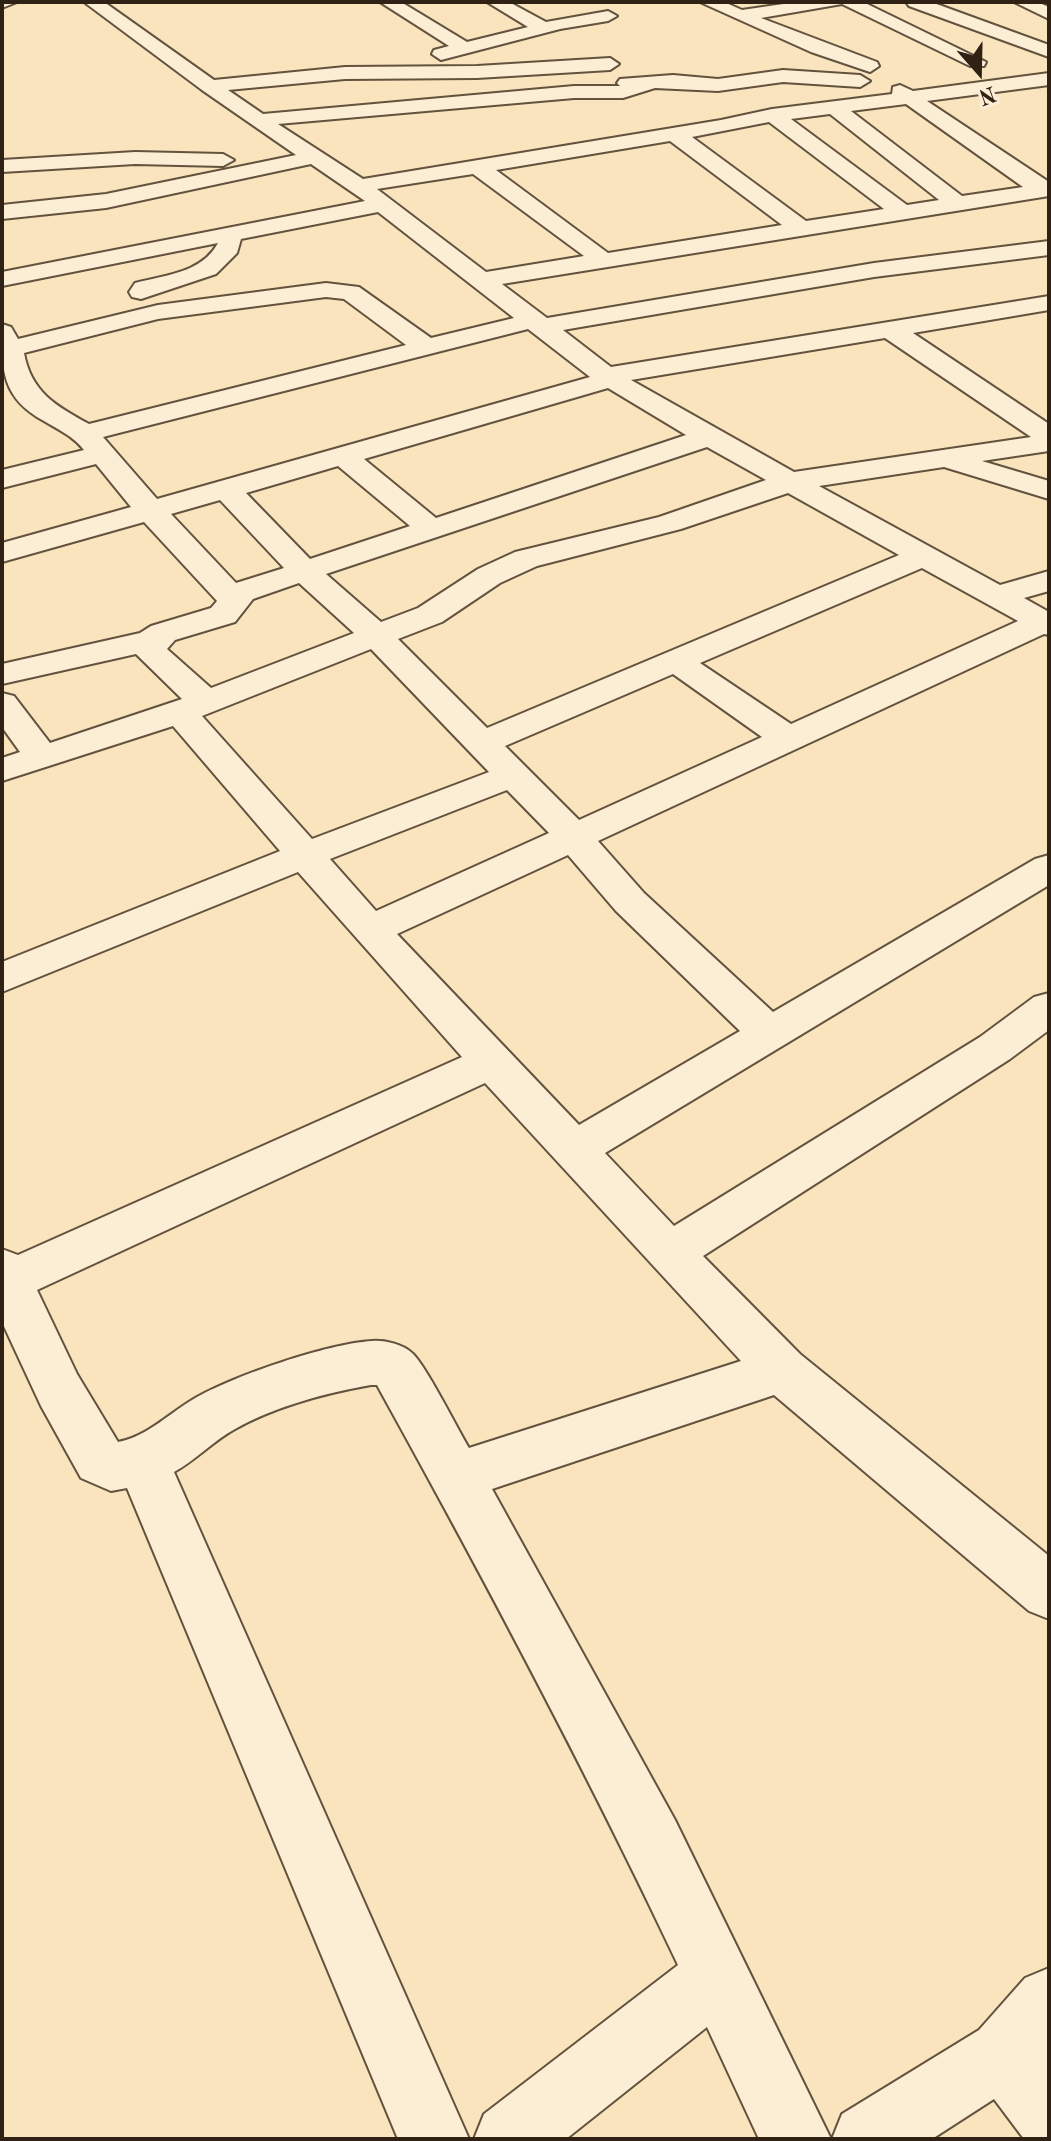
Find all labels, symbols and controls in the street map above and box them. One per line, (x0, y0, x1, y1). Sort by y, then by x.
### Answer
north arrow (939, 32, 1019, 112)
text: N (976, 81, 999, 108)

